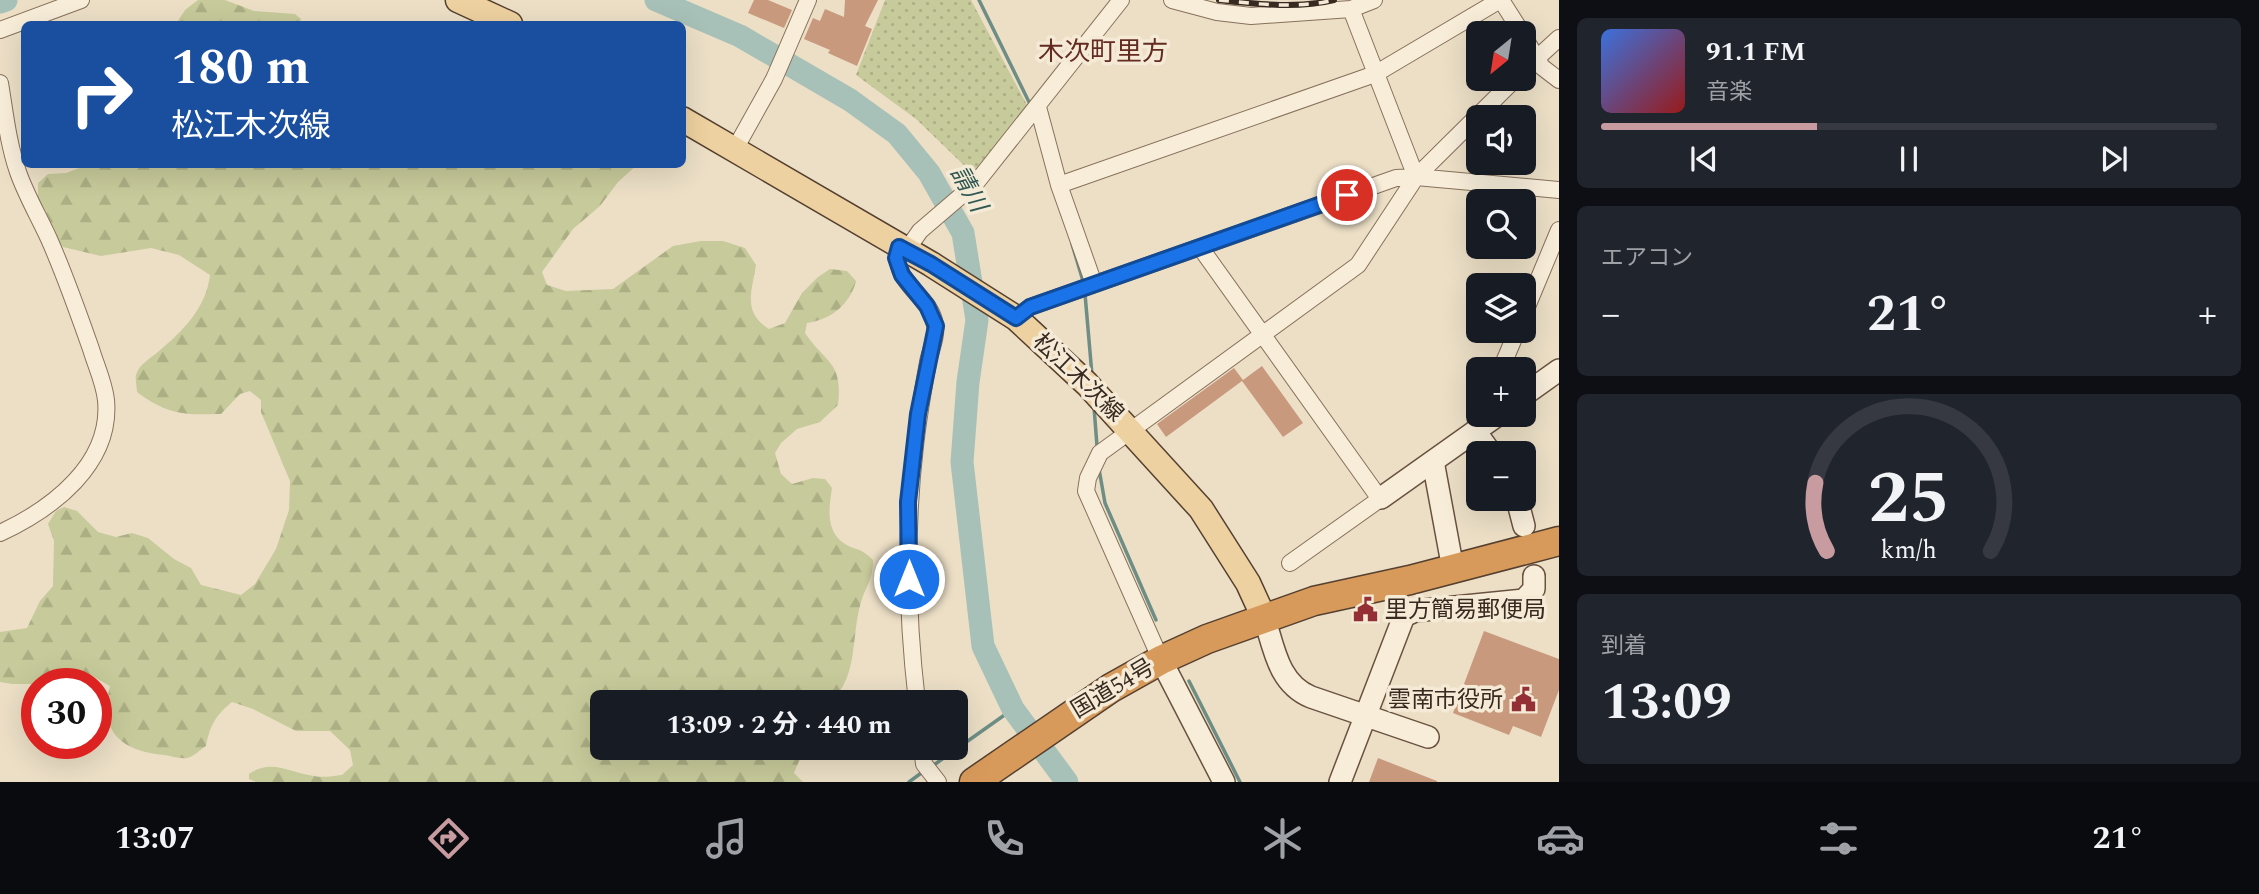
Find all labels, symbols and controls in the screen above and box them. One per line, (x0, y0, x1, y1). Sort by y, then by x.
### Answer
north arrow (1466, 21, 1536, 91)
map controls (1466, 21, 1536, 511)
text: 180 m (171, 31, 310, 106)
district label: 木次町里方 (1038, 32, 1168, 72)
text: 91.1 FM (1706, 32, 1806, 72)
icon: right (56, 49, 147, 140)
text: 音楽 (1706, 75, 1752, 110)
text: 松江木次線 (171, 102, 331, 151)
button: sound (1466, 105, 1536, 175)
icon: previous (1685, 140, 1723, 178)
icon: pause (1890, 140, 1928, 178)
icon: next (2095, 140, 2133, 178)
water label: 請川 (941, 159, 997, 221)
pin (1317, 165, 1377, 225)
icon: arrive (1328, 176, 1366, 214)
button: search (1466, 189, 1536, 259)
text: エアコン (1601, 241, 1693, 276)
button: layers (1466, 273, 1536, 343)
text: 21° (1867, 275, 1951, 354)
text: − (1601, 286, 1620, 344)
text: + (2198, 286, 2217, 344)
street label: 松江木次線 (1024, 325, 1132, 431)
button: + (1466, 357, 1536, 427)
button: − (1466, 441, 1536, 511)
text: 25 (1868, 444, 1950, 555)
text: km/h (1881, 532, 1937, 570)
position arrow (872, 542, 946, 616)
place label: 里方簡易郵便局 (1385, 593, 1546, 628)
public building icon: 里方簡易郵便局 (1351, 596, 1379, 624)
text: 到着 (1601, 629, 1647, 664)
street label: 国道54号 (1065, 650, 1161, 728)
text: 13:09 (1601, 663, 1732, 742)
speed limit sign: 30 (21, 668, 112, 759)
place label: 雲南市役所 (1388, 683, 1503, 718)
public building icon: 雲南市役所 (1509, 686, 1537, 714)
text: 13:09 · 2 分 · 440 m (666, 705, 892, 745)
text: 13:07 (115, 814, 195, 863)
icon: directions (424, 814, 473, 863)
icon: music (702, 814, 751, 863)
icon: phone (980, 814, 1029, 863)
icon: climate (1258, 814, 1307, 863)
icon: car (1536, 814, 1585, 863)
icon: filters (1814, 814, 1863, 863)
text: 21° (2092, 814, 2144, 863)

